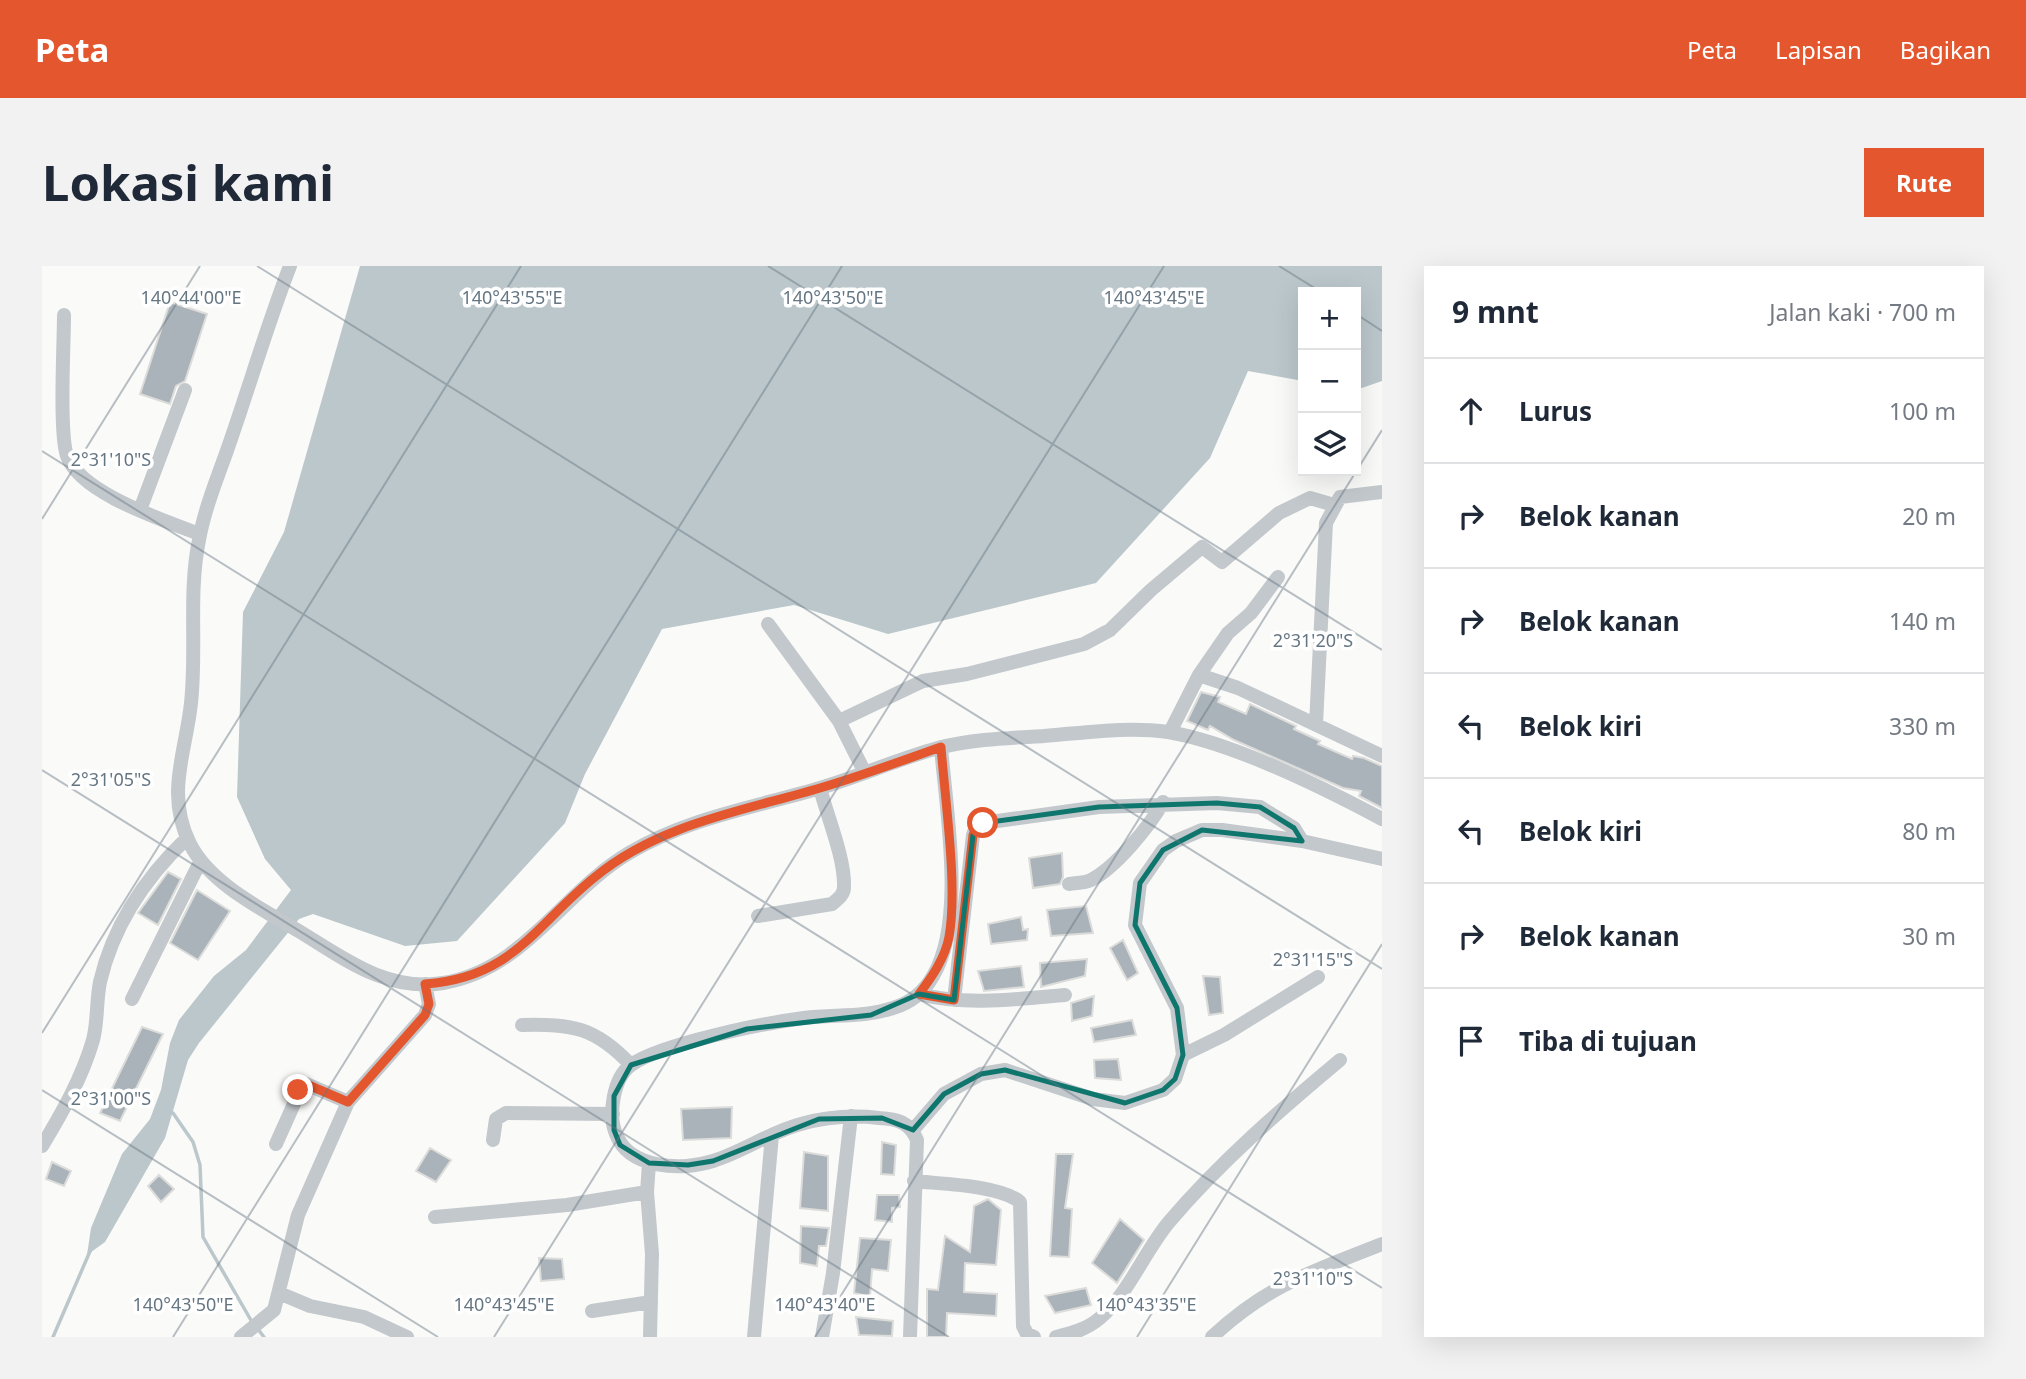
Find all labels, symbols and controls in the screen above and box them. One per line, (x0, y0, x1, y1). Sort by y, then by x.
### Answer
text: Peta (35, 27, 109, 72)
text: Peta (1687, 33, 1737, 66)
text: Lapisan (1775, 33, 1862, 66)
text: Bagikan (1900, 33, 1991, 66)
button: Rute (1864, 148, 1984, 217)
text: Lokasi kami (42, 149, 334, 215)
text: 140°44'00"E (140, 285, 242, 309)
text: 140°43'55"E (461, 285, 563, 309)
text: 140°43'50"E (782, 285, 884, 309)
text: 140°43'45"E (1103, 285, 1205, 309)
map controls (1298, 287, 1361, 476)
button: + (1298, 287, 1361, 350)
text: 9 mnt (1452, 291, 1539, 332)
text: Jalan kaki · 700 m (1769, 296, 1956, 328)
button: − (1298, 350, 1361, 413)
icon: ahead (1452, 392, 1490, 430)
text: Lurus (1519, 393, 1592, 429)
text: 100 m (1889, 395, 1956, 427)
button: layers (1298, 413, 1361, 476)
text: 2°31'10"S (71, 447, 151, 471)
icon: right (1452, 497, 1490, 535)
text: Belok kanan (1519, 498, 1680, 534)
text: 20 m (1902, 500, 1956, 532)
icon: right (1452, 602, 1490, 640)
text: Belok kanan (1519, 603, 1680, 639)
text: 140 m (1889, 605, 1956, 637)
text: 2°31'20"S (1273, 628, 1353, 652)
icon: left (1452, 707, 1490, 745)
text: Belok kiri (1519, 708, 1642, 744)
text: 330 m (1889, 710, 1956, 742)
text: 2°31'05"S (71, 767, 151, 791)
route start (967, 807, 998, 838)
icon: left (1452, 812, 1490, 850)
text: Belok kiri (1519, 813, 1642, 849)
text: 80 m (1902, 815, 1956, 847)
icon: right (1452, 917, 1490, 955)
text: Belok kanan (1519, 918, 1680, 954)
text: 30 m (1902, 920, 1956, 952)
text: 2°31'15"S (1273, 947, 1353, 971)
icon: arrive (1452, 1022, 1490, 1060)
text: Tiba di tujuan (1519, 1023, 1697, 1059)
route end (282, 1074, 313, 1105)
text: 2°31'00"S (71, 1086, 151, 1110)
text: 2°31'10"S (1273, 1266, 1353, 1290)
text: 140°43'50"E (132, 1292, 234, 1316)
text: 140°43'45"E (453, 1292, 555, 1316)
text: 140°43'40"E (774, 1292, 876, 1316)
text: 140°43'35"E (1095, 1292, 1197, 1316)

